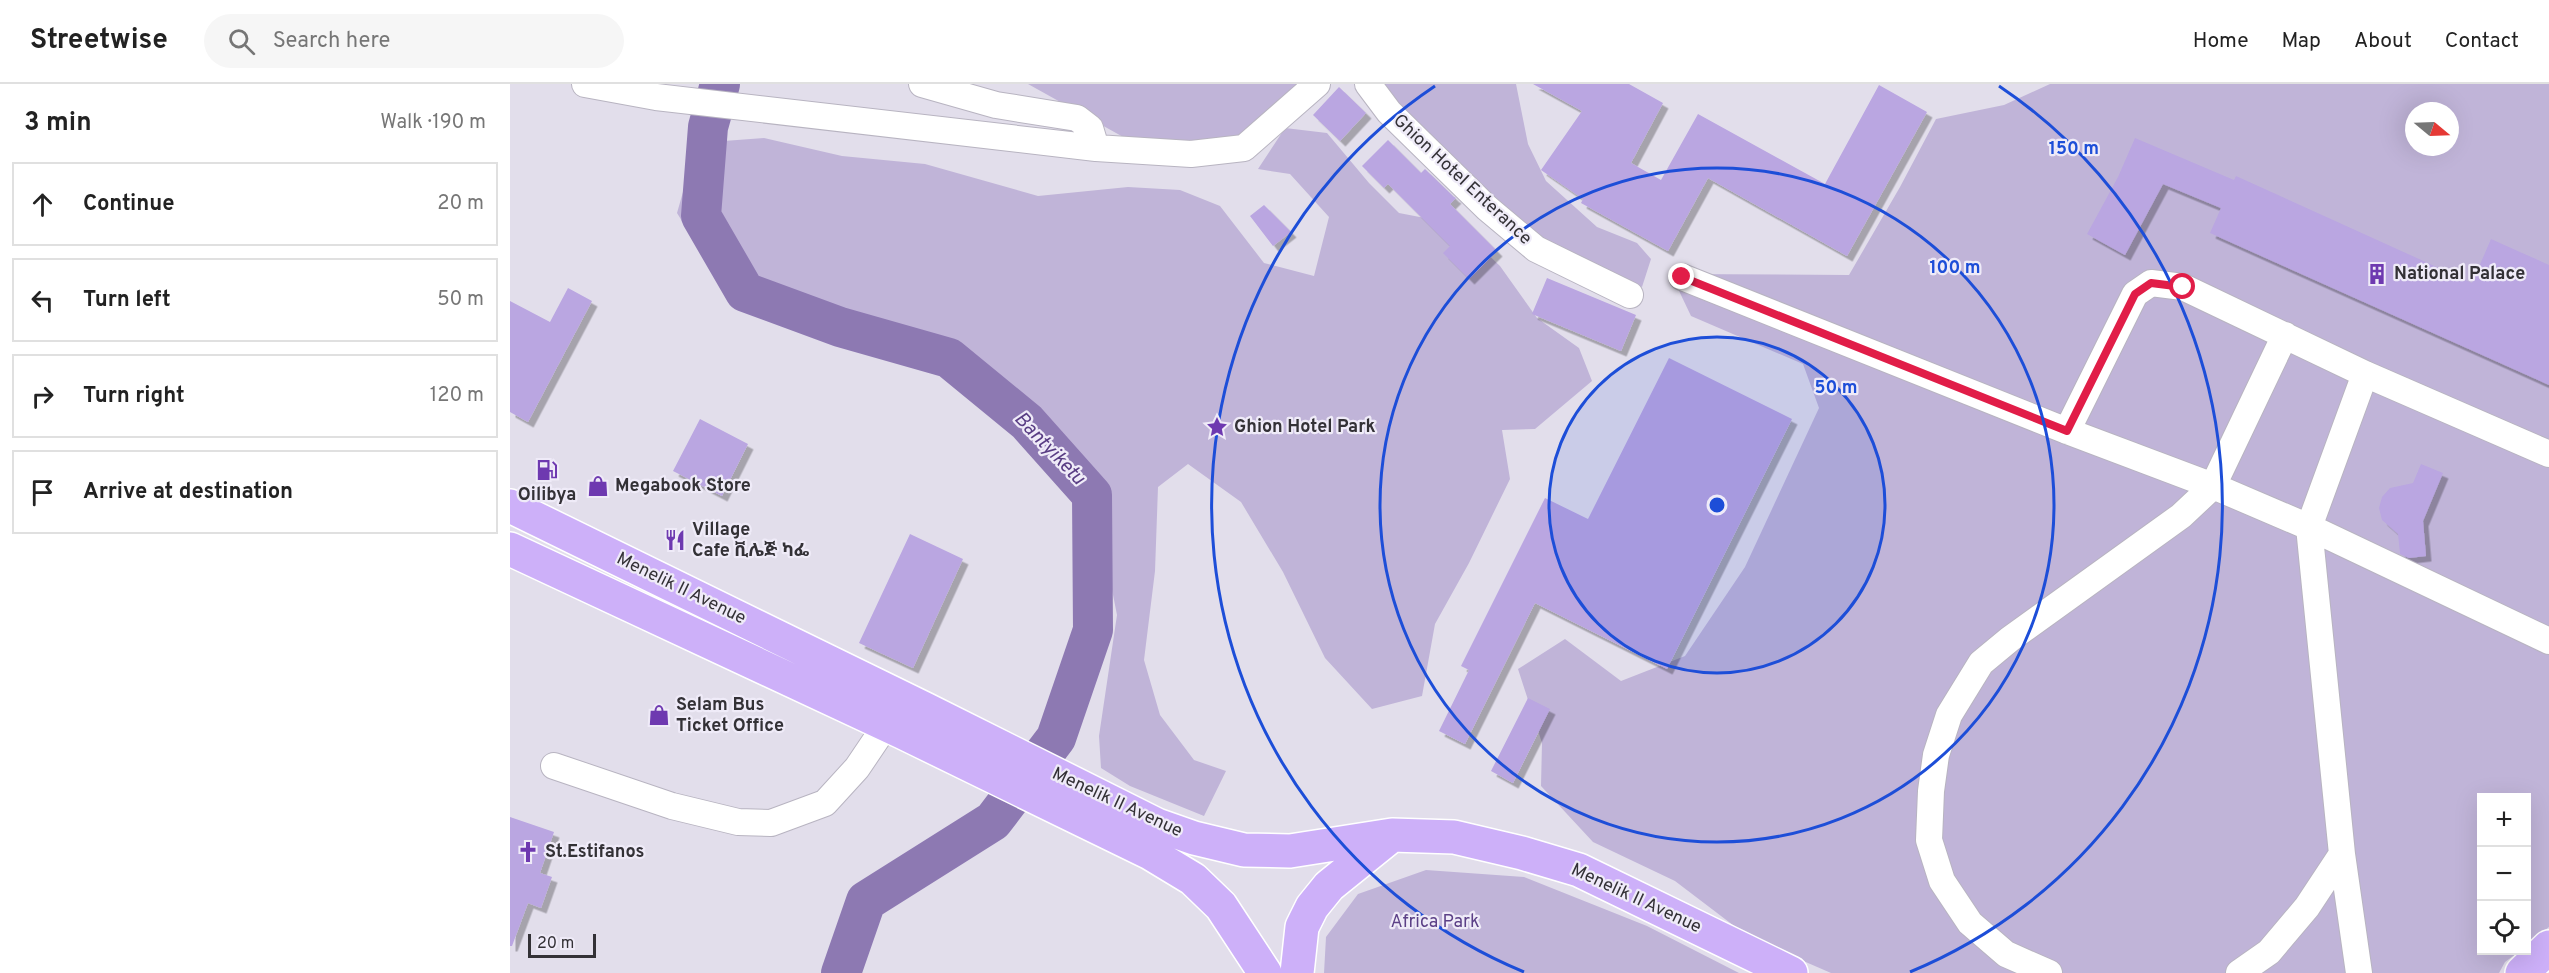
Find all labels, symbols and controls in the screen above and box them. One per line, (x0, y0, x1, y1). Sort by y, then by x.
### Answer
search box (204, 14, 624, 68)
text: Streetwise (30, 23, 168, 59)
icon: search (225, 25, 258, 58)
text: Search here (273, 28, 390, 55)
text: Home (2193, 28, 2249, 55)
text: Map (2282, 28, 2321, 55)
text: About (2354, 28, 2412, 55)
text: Contact (2445, 28, 2519, 55)
north arrow (2405, 102, 2459, 156)
text: 3 min (24, 107, 92, 140)
text: Walk · 190 m (380, 110, 486, 136)
street label: Ghion Hotel Enterance (1388, 110, 1536, 250)
text: 150 m (2049, 138, 2099, 161)
icon: ahead (26, 188, 59, 221)
text: Continue (83, 191, 174, 218)
text: 20 m (437, 191, 484, 217)
text: 100 m (1929, 257, 1981, 280)
building icon: National Palace (2365, 262, 2389, 286)
route end (1668, 263, 1694, 289)
place label: National Palace (2394, 263, 2525, 286)
route start (2169, 273, 2195, 299)
icon: left (26, 284, 59, 317)
text: Turn left (83, 287, 171, 314)
text: 50 m (437, 287, 484, 313)
text: 50 m (1814, 377, 1858, 400)
icon: right (26, 380, 59, 413)
text: Turn right (83, 383, 185, 410)
text: 120 m (430, 383, 484, 409)
water label: Bantyiketu (1008, 407, 1091, 492)
place icon: Ghion Hotel Park (1205, 415, 1229, 439)
place label: Ghion Hotel Park (1234, 416, 1376, 439)
fuel station icon: Oilibya (535, 458, 559, 482)
shop icon: Megabook Store (586, 474, 610, 498)
place label: Megabook Store (615, 475, 751, 498)
icon: arrive (26, 476, 59, 509)
text: Arrive at destination (83, 479, 293, 506)
place label: Oilibya (518, 484, 576, 507)
centre of rings (1707, 495, 1727, 515)
place label: Village Cafe ቪሌጅ ካፌ (692, 519, 810, 563)
restaurant icon: Village Cafe ቪሌጅ ካፌ (663, 528, 687, 552)
street label: Menelik II Avenue (612, 548, 750, 630)
place label: Selam Bus Ticket Office (676, 694, 784, 738)
shop icon: Selam Bus Ticket Office (647, 703, 671, 727)
street label: Menelik II Avenue (1048, 763, 1186, 843)
map controls (2477, 793, 2531, 955)
button: + (2477, 793, 2531, 847)
church icon: St.Estifanos (516, 840, 540, 864)
place label: St.Estifanos (545, 841, 644, 864)
button: − (2477, 847, 2531, 901)
street label: Menelik II Avenue (1567, 859, 1705, 939)
button: locate (2477, 901, 2531, 955)
park label: Africa Park (1390, 911, 1480, 934)
scale bar (528, 931, 596, 958)
text: 20 m (537, 934, 574, 954)

